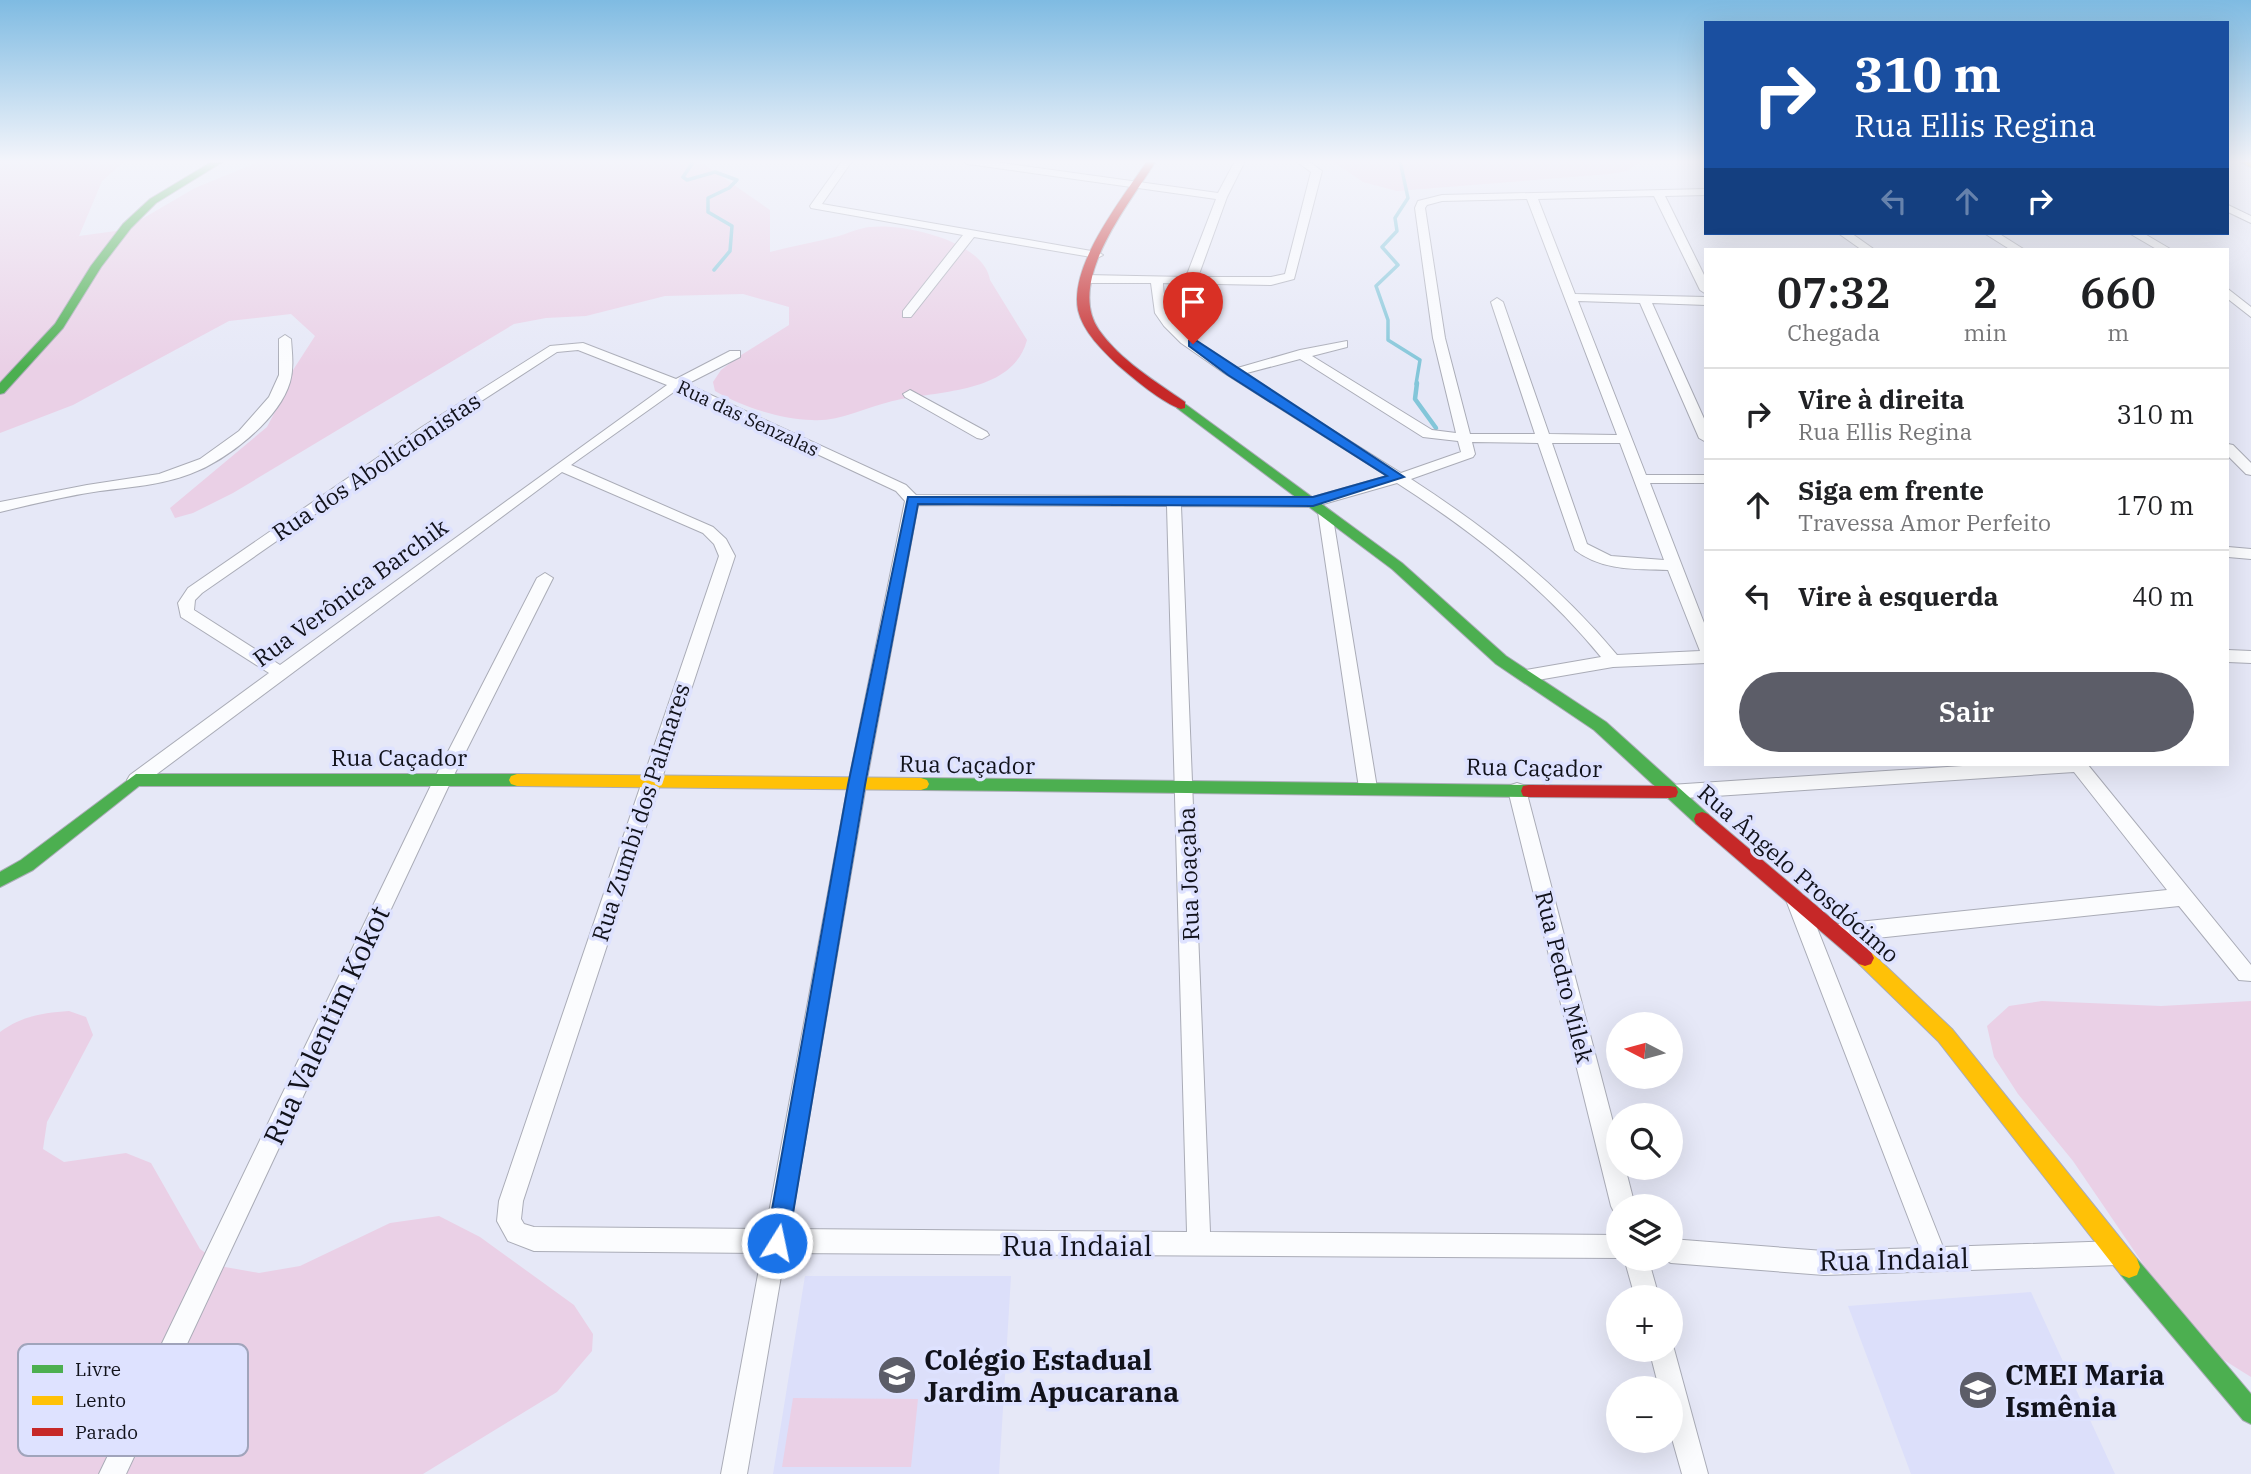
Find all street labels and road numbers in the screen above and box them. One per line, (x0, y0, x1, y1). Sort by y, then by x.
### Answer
street label: Rua das Senzalas (673, 375, 823, 461)
street label: Rua dos Abolicionistas (266, 385, 486, 547)
street label: Rua Verônica Barchik (247, 511, 454, 673)
street label: Rua Zumbi dos Palmares (584, 679, 696, 945)
street label: Rua Caçador (331, 742, 467, 772)
street label: Rua Caçador (899, 748, 1035, 780)
street label: Rua Caçador (1466, 751, 1602, 783)
street label: Rua Ângelo Prosdócimo (1692, 777, 1906, 969)
street label: Rua Joaçaba (1171, 806, 1205, 942)
street label: Rua Pedro Milek (1529, 888, 1601, 1067)
street label: Rua Valentim Kokot (254, 899, 398, 1150)
street label: Rua Indaial (1002, 1227, 1152, 1264)
street label: Rua Indaial (1819, 1239, 1969, 1279)

